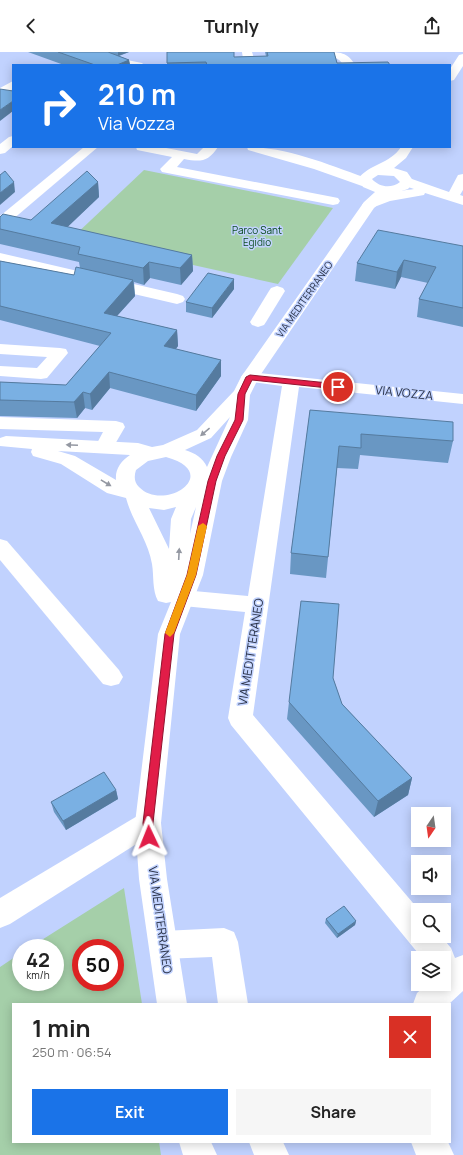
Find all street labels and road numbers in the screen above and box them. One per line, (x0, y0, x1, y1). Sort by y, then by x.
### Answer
street label: VIA MEDITERRANEO (272, 258, 336, 340)
street label: VIA VOZZA (374, 381, 434, 404)
street label: VIA MEDITTERANEO (234, 597, 267, 707)
street label: VIA MEDITERRANEO (145, 865, 176, 975)

